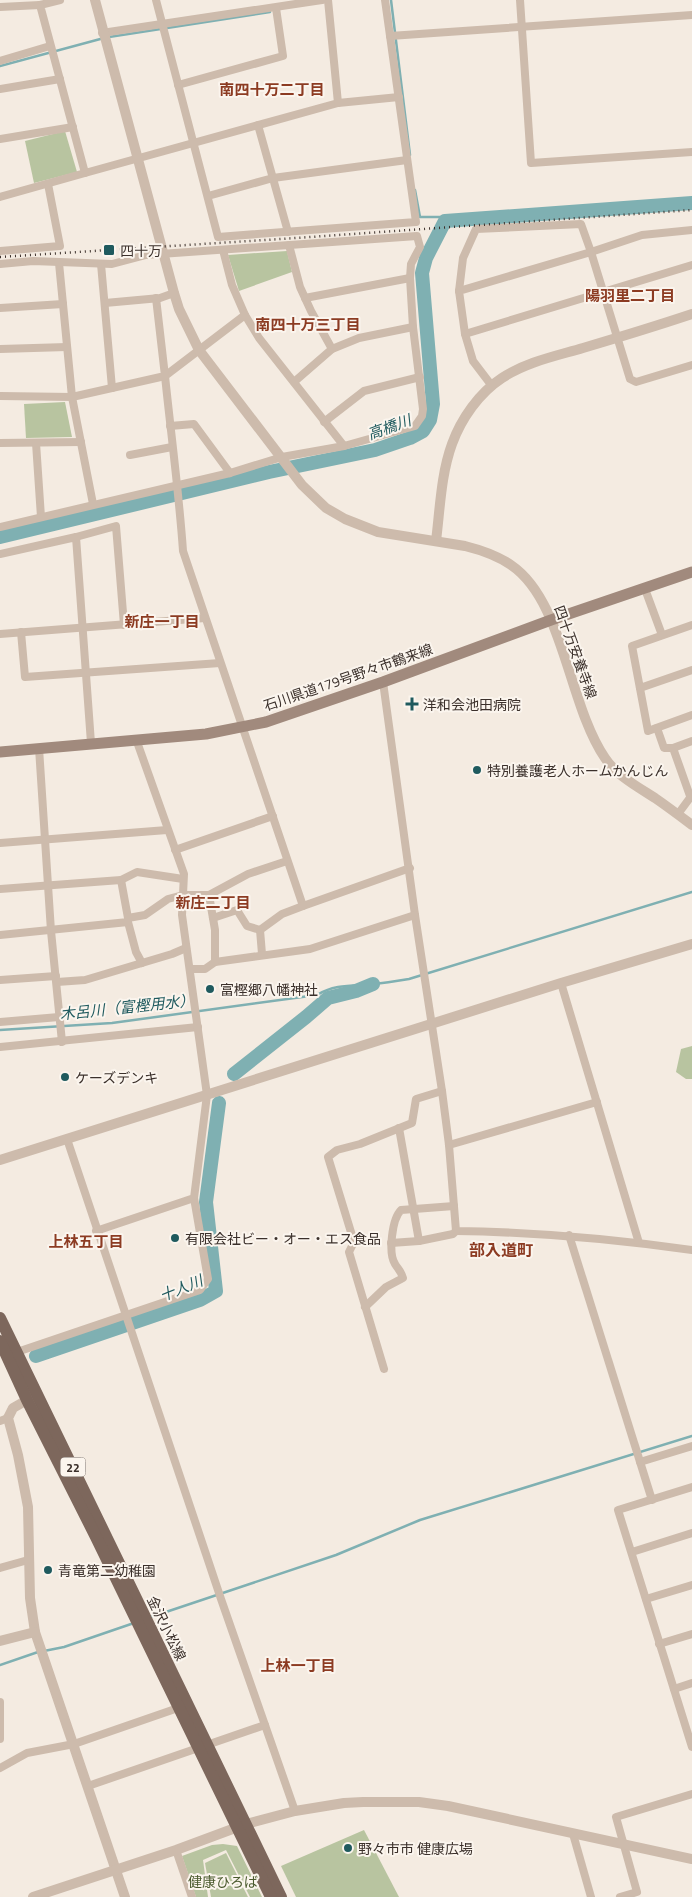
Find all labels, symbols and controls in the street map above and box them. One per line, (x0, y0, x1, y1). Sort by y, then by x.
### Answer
district label: 南四十万二丁目 (219, 78, 325, 101)
place label: 四十万 (120, 240, 162, 261)
marker: 四十万 (102, 243, 116, 257)
district label: 陽羽里二丁目 (585, 284, 675, 307)
district label: 南四十万三丁目 (255, 313, 361, 336)
water label: 高橋川 (364, 408, 416, 446)
street label: 四十万安養寺線 (549, 602, 603, 702)
district label: 新庄一丁目 (124, 610, 200, 633)
street label: 石川県道179号野々市鶴来線 (261, 638, 435, 716)
place label: 洋和会池田病院 (423, 694, 521, 715)
marker: 洋和会池田病院 (405, 697, 419, 711)
place label: 特別養護老人ホームかんじん (487, 760, 669, 781)
marker: 特別養護老人ホームかんじん (471, 764, 483, 776)
district label: 新庄二丁目 (175, 891, 251, 914)
place label: 富樫郷八幡神社 (220, 979, 318, 1000)
marker: 富樫郷八幡神社 (204, 983, 216, 995)
water label: 木呂川（富樫用水） (59, 989, 195, 1025)
place label: ケーズデンキ (75, 1067, 158, 1088)
marker: ケーズデンキ (59, 1071, 71, 1083)
place label: 有限会社ビー・オー・エス食品 (185, 1228, 381, 1249)
district label: 上林五丁目 (48, 1230, 124, 1253)
marker: 有限会社ビー・オー・エス食品 (169, 1232, 181, 1244)
district label: 部入道町 (469, 1238, 533, 1262)
water label: 十人川 (156, 1268, 208, 1307)
road number: 22 (60, 1458, 86, 1476)
place label: 青竜第二幼稚園 (58, 1560, 156, 1581)
marker: 青竜第二幼稚園 (42, 1564, 54, 1576)
street label: 金沢小松線 (142, 1592, 192, 1664)
district label: 上林一丁目 (260, 1654, 336, 1677)
place label: 野々市市 健康広場 (358, 1838, 473, 1859)
marker: 野々市市 健康広場 (342, 1842, 354, 1854)
park label: 健康ひろば (188, 1871, 258, 1892)

